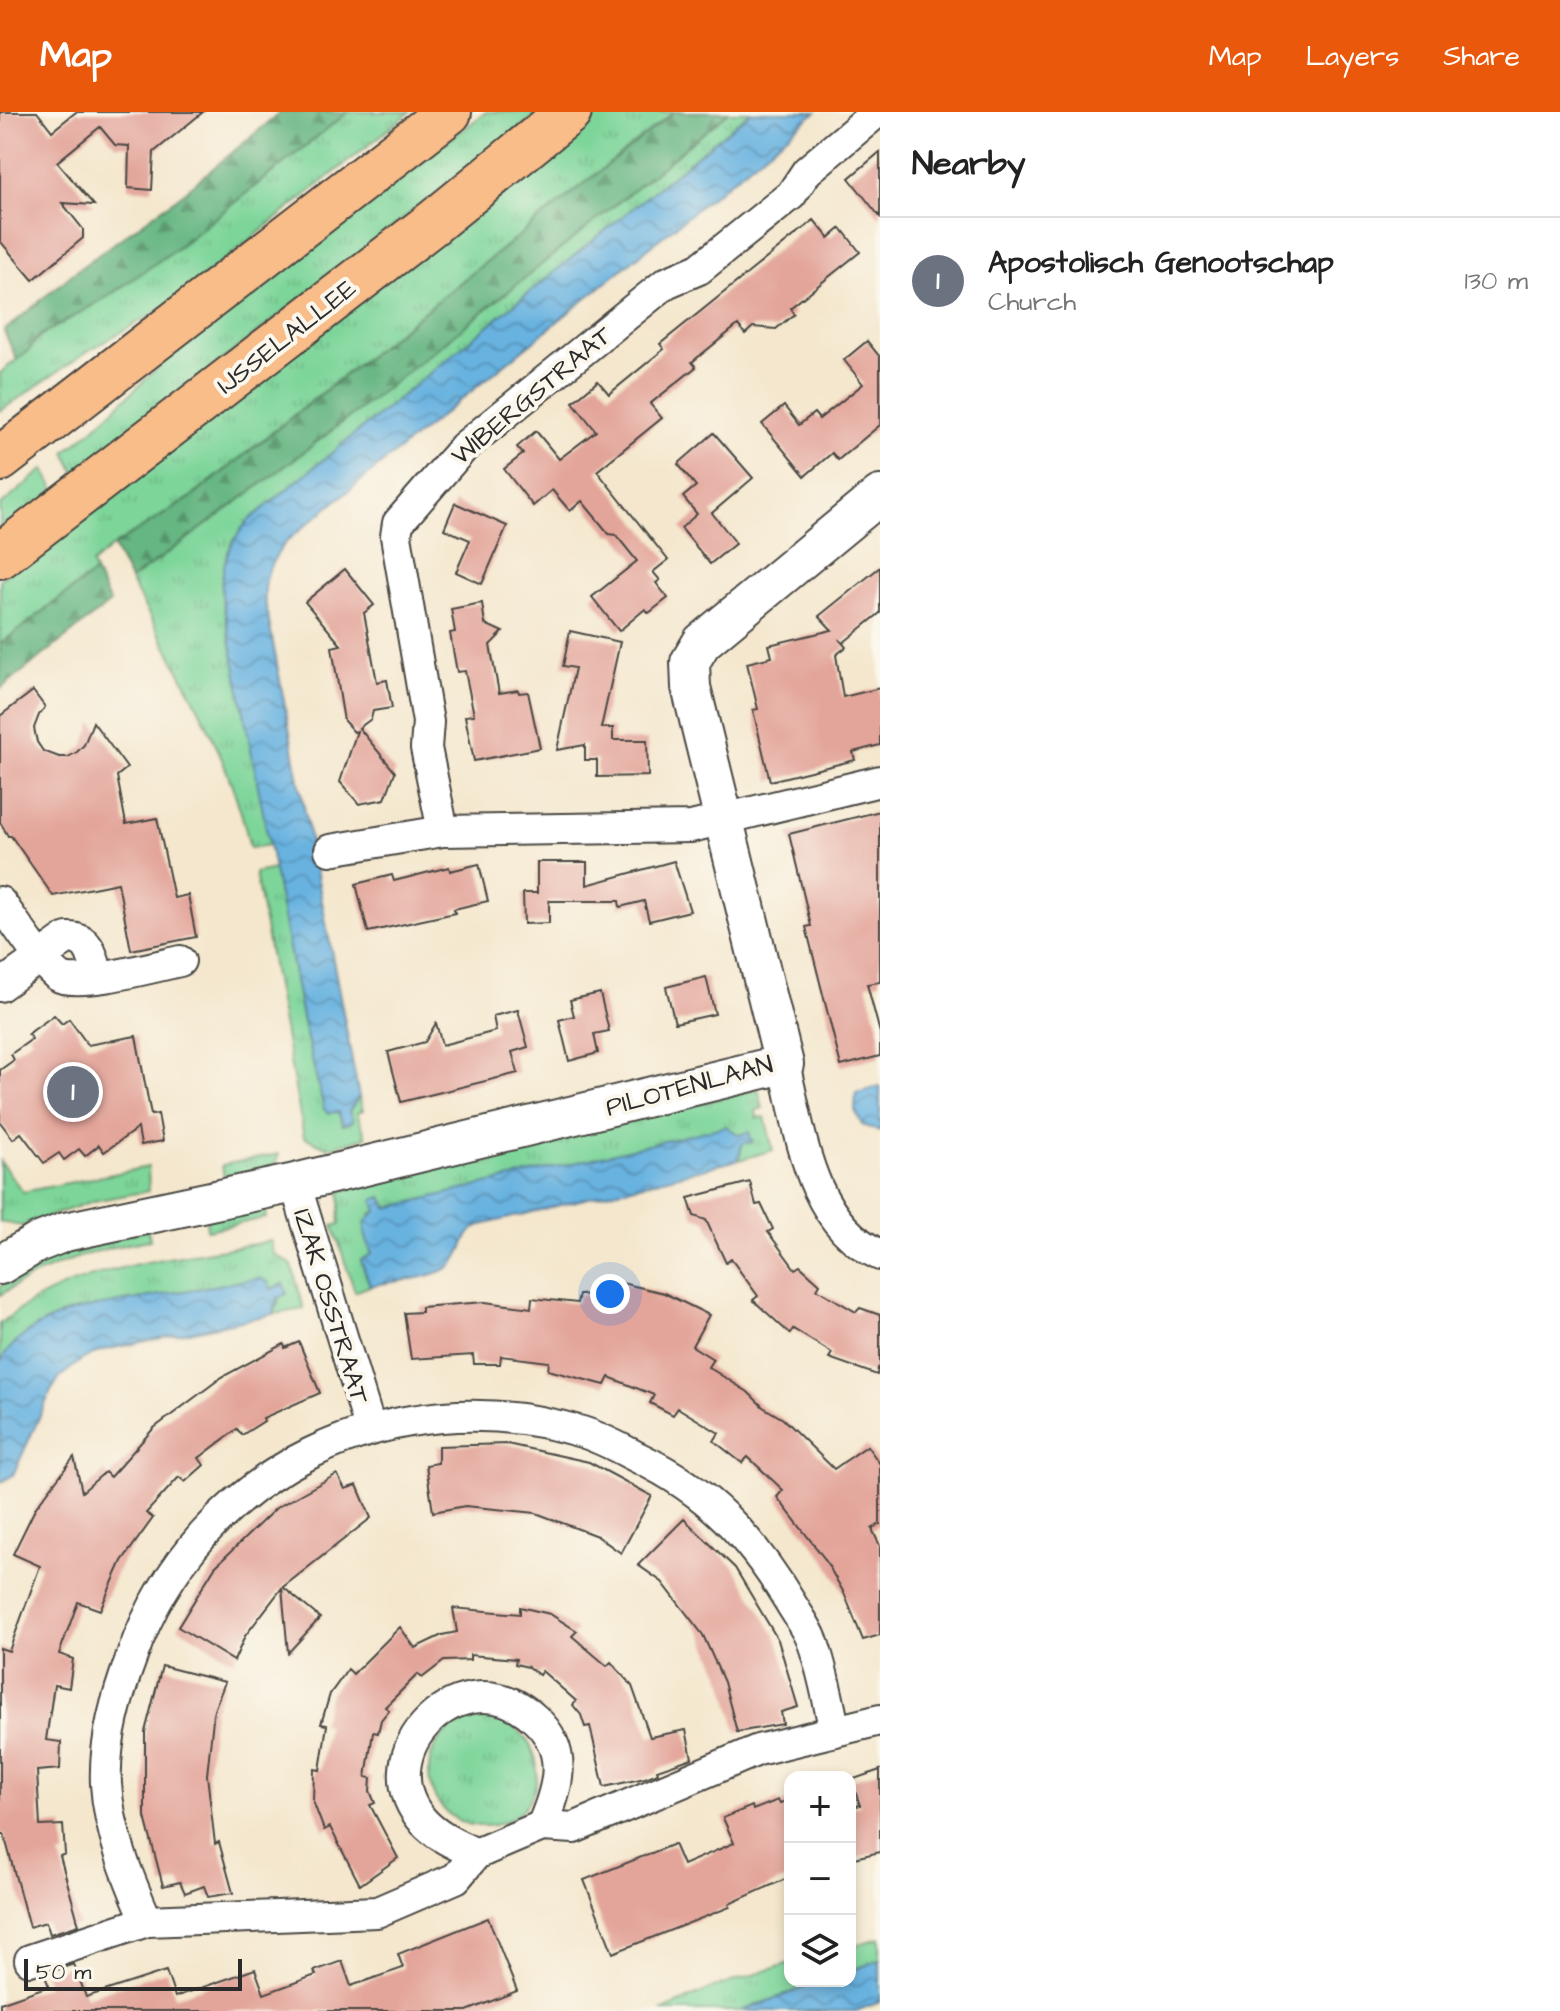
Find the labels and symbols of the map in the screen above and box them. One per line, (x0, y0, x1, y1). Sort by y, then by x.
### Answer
street label: IJSSELALLEE (209, 271, 364, 403)
street label: WIBERGSTRAAT (444, 317, 620, 474)
street label: PILOTENLAAN (602, 1046, 777, 1126)
pin: 1 (47, 1062, 99, 1122)
street label: IZAK OSSTRAAT (284, 1204, 378, 1409)
your location (590, 1274, 630, 1314)
scale bar (24, 1955, 242, 1991)

